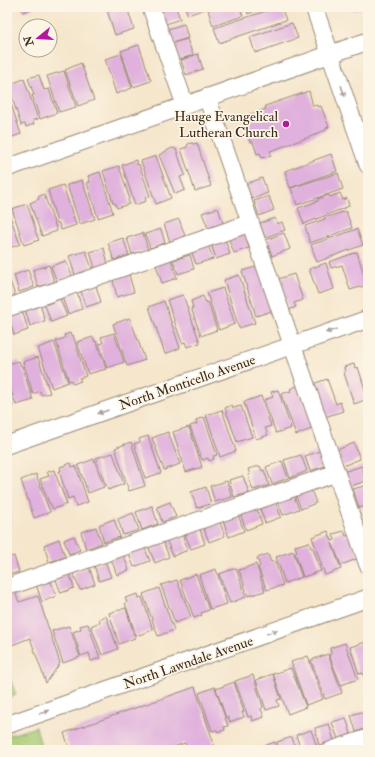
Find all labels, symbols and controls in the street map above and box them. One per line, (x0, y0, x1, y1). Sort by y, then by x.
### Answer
north arrow (18, 18, 58, 58)
text: N (21, 33, 37, 49)
one-way arrow (340, 86, 346, 98)
place label: Hauge Evangelical Lutheran Church (174, 108, 279, 141)
marker: Hauge Evangelical Lutheran Church (281, 119, 291, 129)
one-way arrow (325, 329, 337, 335)
street label: North Monticello Avenue (117, 351, 258, 414)
one-way arrow (96, 409, 108, 415)
one-way arrow (266, 629, 278, 635)
street label: North Lawndale Avenue (121, 632, 255, 693)
one-way arrow (38, 709, 50, 715)

